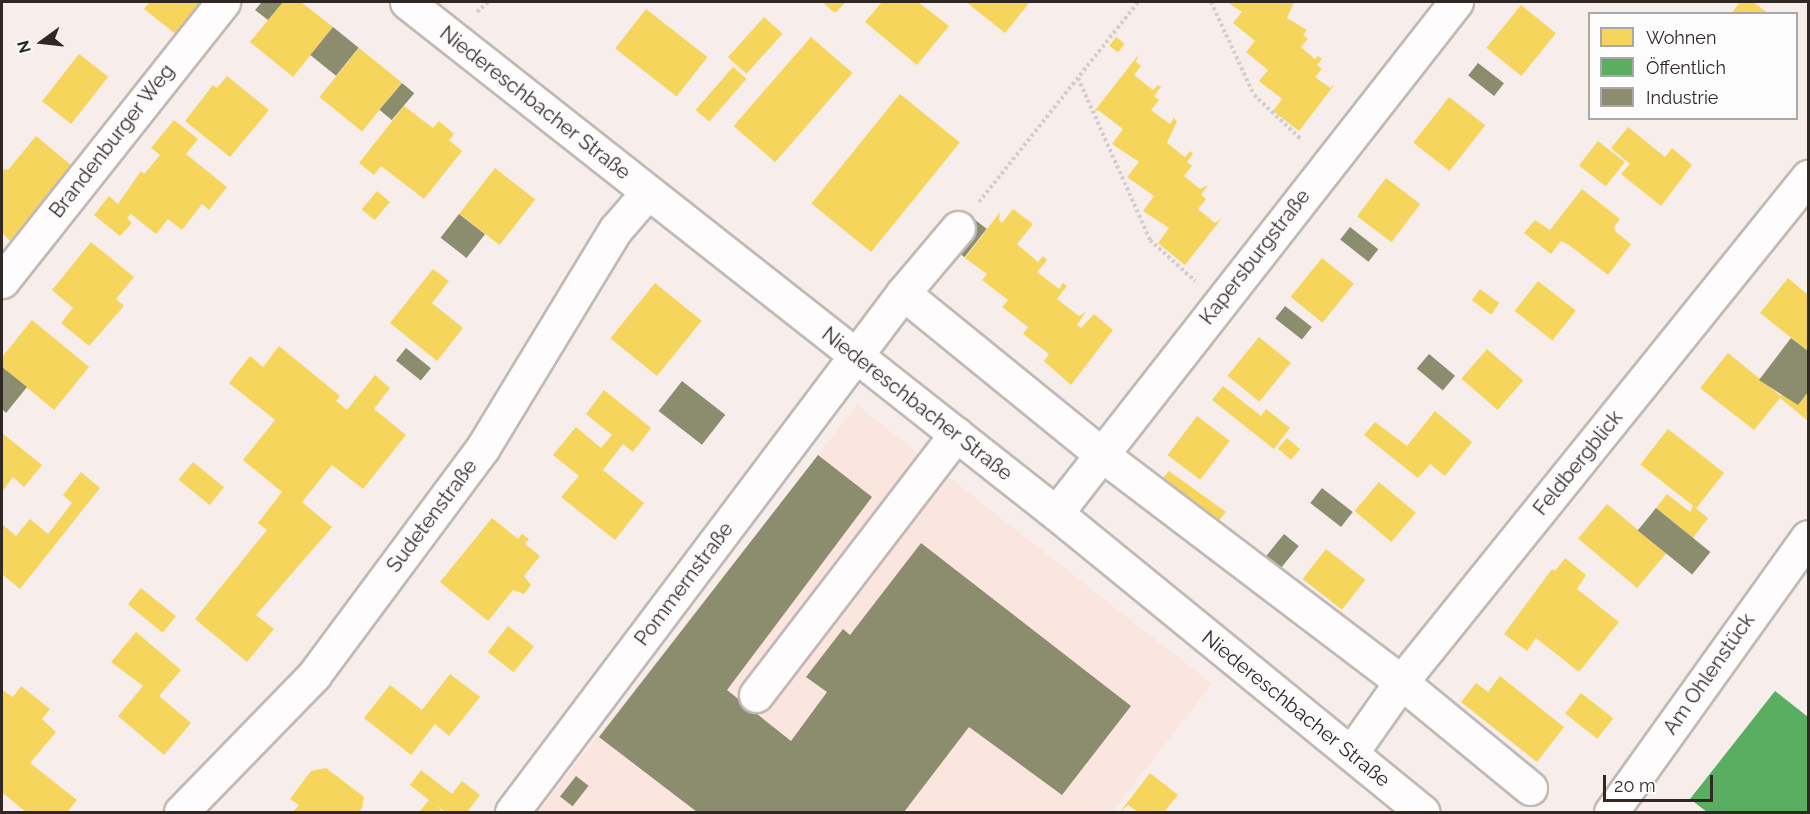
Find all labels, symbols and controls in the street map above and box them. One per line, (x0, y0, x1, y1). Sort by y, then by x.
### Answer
north arrow (12, 12, 72, 72)
legend (1588, 12, 1798, 120)
street label: Niedereschbacher Straße (435, 21, 635, 185)
text: Wohnen (1646, 27, 1716, 48)
text: N (13, 38, 35, 55)
text: Öffentlich (1646, 57, 1726, 78)
street label: Brandenburger Weg (44, 59, 180, 223)
text: Industrie (1646, 87, 1718, 108)
street label: Kapersburgstraße (1195, 185, 1315, 329)
street label: Niedereschbacher Straße (817, 322, 1017, 486)
street label: Feldbergblick (1529, 406, 1627, 520)
street label: Sudetenstraße (382, 455, 482, 577)
street label: Pommernstraße (630, 518, 738, 650)
street label: Am Ohlenstück (1658, 609, 1760, 739)
street label: Niedereschbacher Straße (1197, 626, 1395, 792)
scale bar (1606, 763, 1716, 801)
text: 20 m (1614, 775, 1656, 796)

